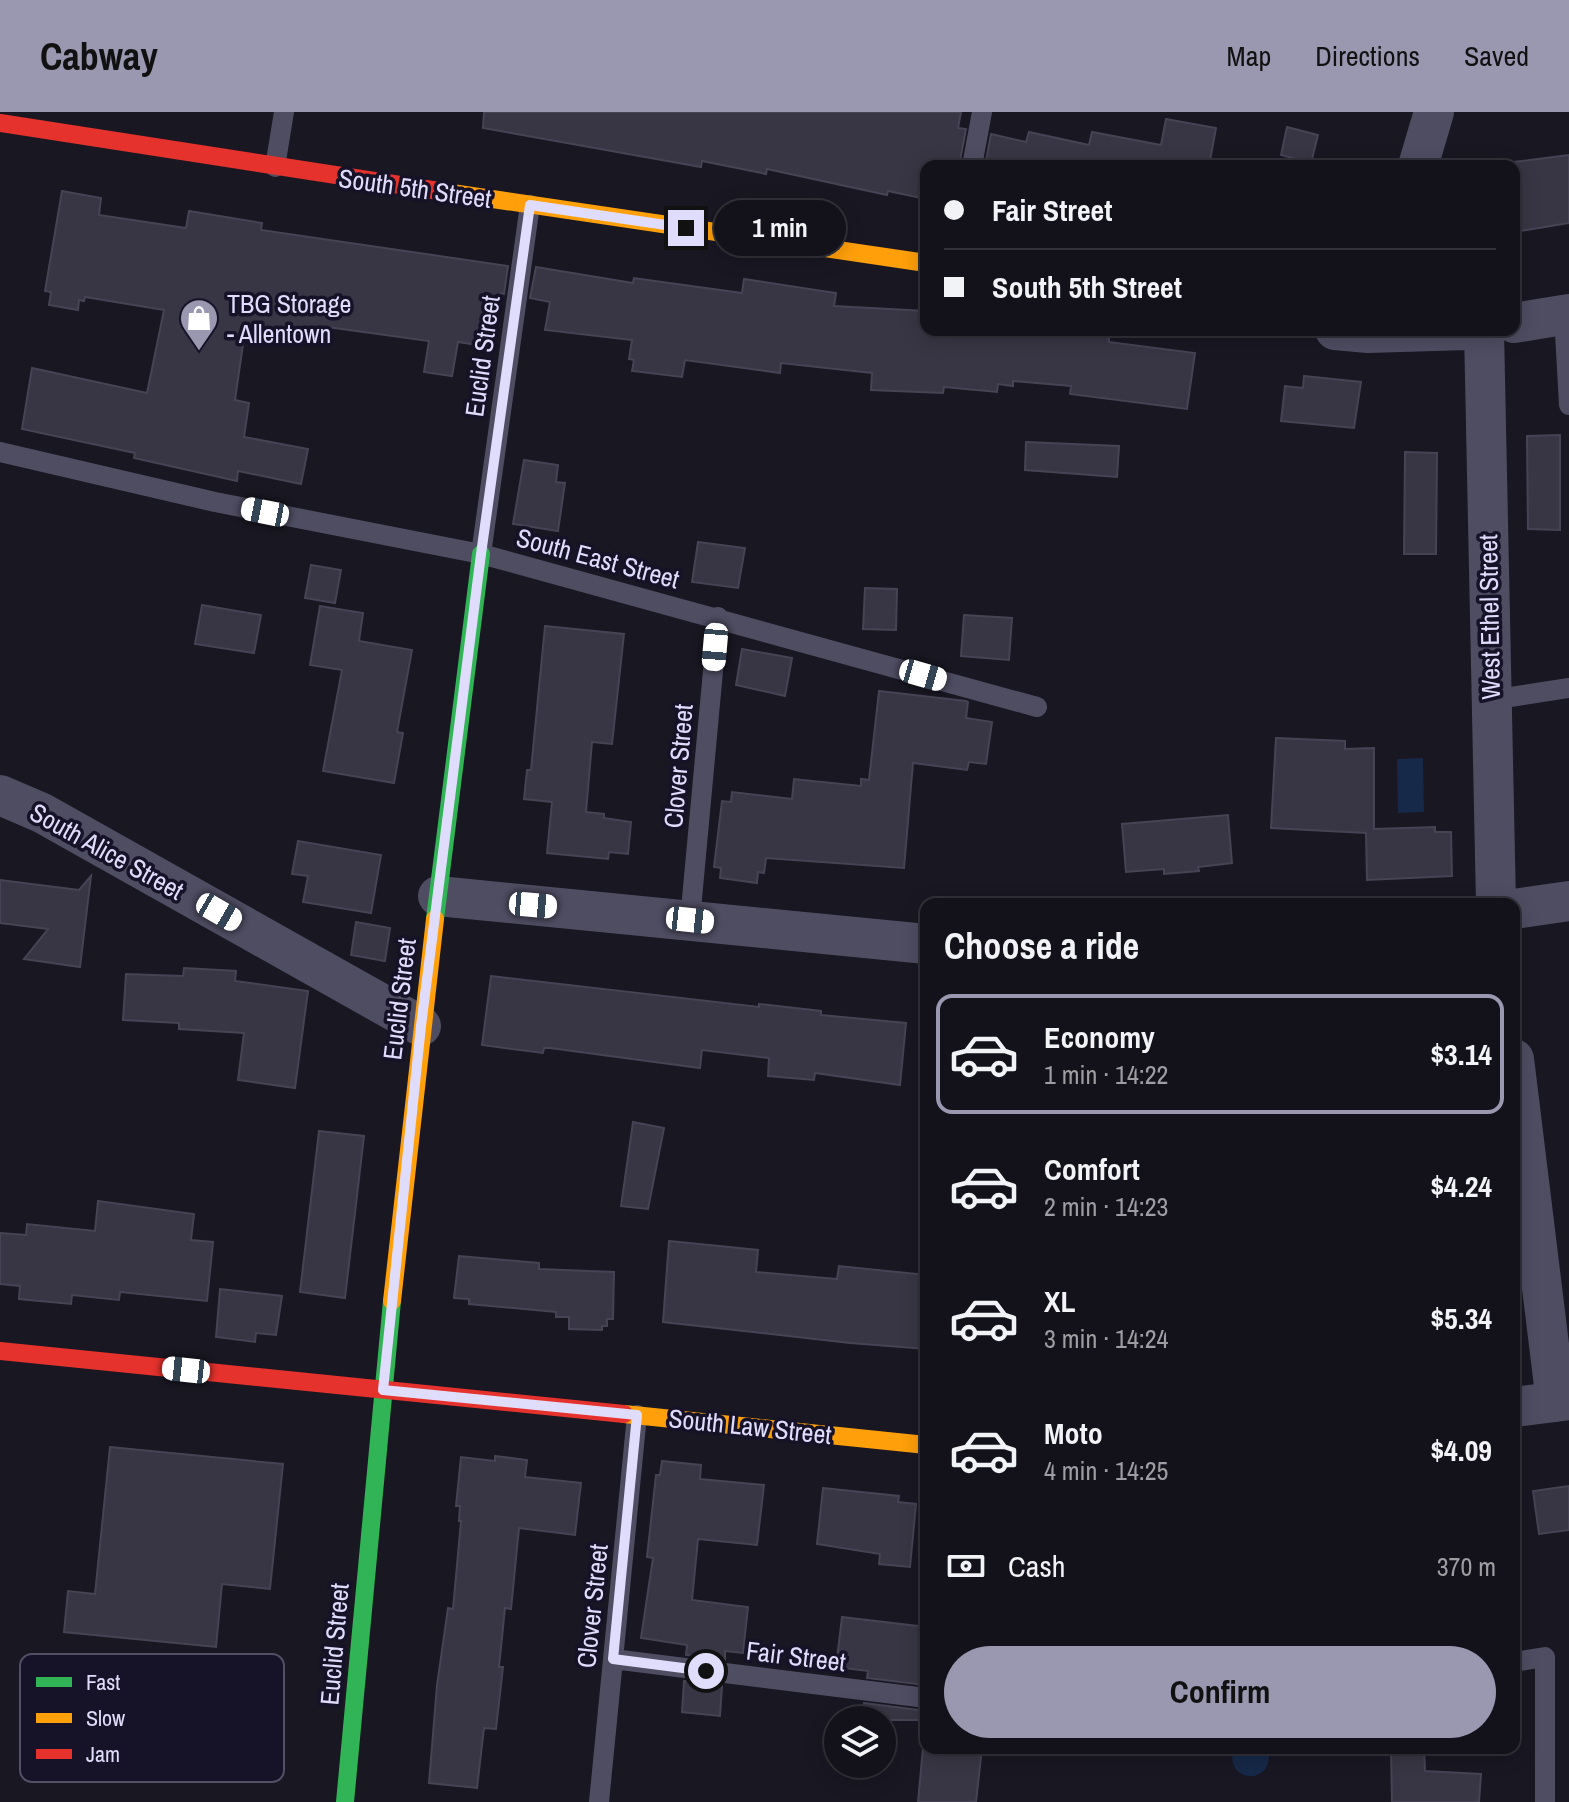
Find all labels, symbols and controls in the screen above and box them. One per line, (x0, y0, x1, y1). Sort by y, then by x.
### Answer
text: Cabway (40, 31, 158, 82)
text: Map (1227, 37, 1271, 75)
text: Directions (1315, 37, 1420, 75)
text: Saved (1464, 37, 1529, 75)
street label: South 5th Street (336, 160, 494, 216)
text: Fair Street (992, 190, 1112, 230)
callout: 1 min (714, 200, 846, 256)
route end (668, 210, 704, 246)
text: 1 min (752, 210, 808, 245)
text: South 5th Street (992, 267, 1182, 307)
place label: TBG Storage - Allentown (227, 286, 351, 351)
street label: Euclid Street (456, 293, 508, 419)
shop icon: TBG Storage - Allentown (178, 297, 220, 352)
car (239, 496, 291, 528)
street label: South East Street (513, 519, 683, 597)
street label: West Ethel Street (1470, 534, 1508, 700)
car (701, 622, 729, 672)
car (897, 657, 949, 693)
street label: Clover Street (655, 702, 701, 829)
street label: South Alice Street (24, 794, 190, 908)
car (192, 890, 246, 934)
car (508, 891, 558, 919)
car (665, 906, 715, 934)
text: Choose a ride (944, 922, 1139, 970)
street label: Euclid Street (374, 936, 424, 1062)
text: Economy (1044, 1017, 1155, 1057)
icon: car (948, 1018, 1020, 1090)
text: $3.14 (1430, 1034, 1492, 1074)
text: 1 min · 14:22 (1044, 1057, 1168, 1092)
text: Comfort (1044, 1149, 1140, 1189)
icon: car (948, 1150, 1020, 1222)
text: $4.24 (1430, 1166, 1492, 1206)
text: 2 min · 14:23 (1044, 1189, 1168, 1224)
text: XL (1044, 1281, 1075, 1321)
icon: car (948, 1282, 1020, 1354)
text: $5.34 (1430, 1298, 1492, 1338)
text: 3 min · 14:24 (1044, 1321, 1168, 1356)
car (161, 1356, 211, 1384)
street label: South Law Street (667, 1400, 833, 1452)
text: Moto (1044, 1413, 1103, 1453)
icon: car (948, 1414, 1020, 1486)
text: $4.09 (1430, 1430, 1492, 1470)
text: 4 min · 14:25 (1044, 1453, 1168, 1488)
street label: Clover Street (568, 1542, 616, 1670)
icon: cash (944, 1544, 988, 1588)
text: Cash (1008, 1546, 1065, 1586)
text: 370 m (1437, 1549, 1496, 1584)
street label: Euclid Street (311, 1582, 357, 1706)
street label: Fair Street (744, 1633, 848, 1679)
button: Confirm (944, 1646, 1496, 1738)
route start (688, 1653, 724, 1689)
legend (20, 1654, 284, 1782)
text: Fast (86, 1667, 120, 1697)
text: Slow (86, 1703, 125, 1733)
map controls (824, 1706, 896, 1778)
button: layers (824, 1706, 896, 1778)
text: Jam (86, 1739, 120, 1769)

